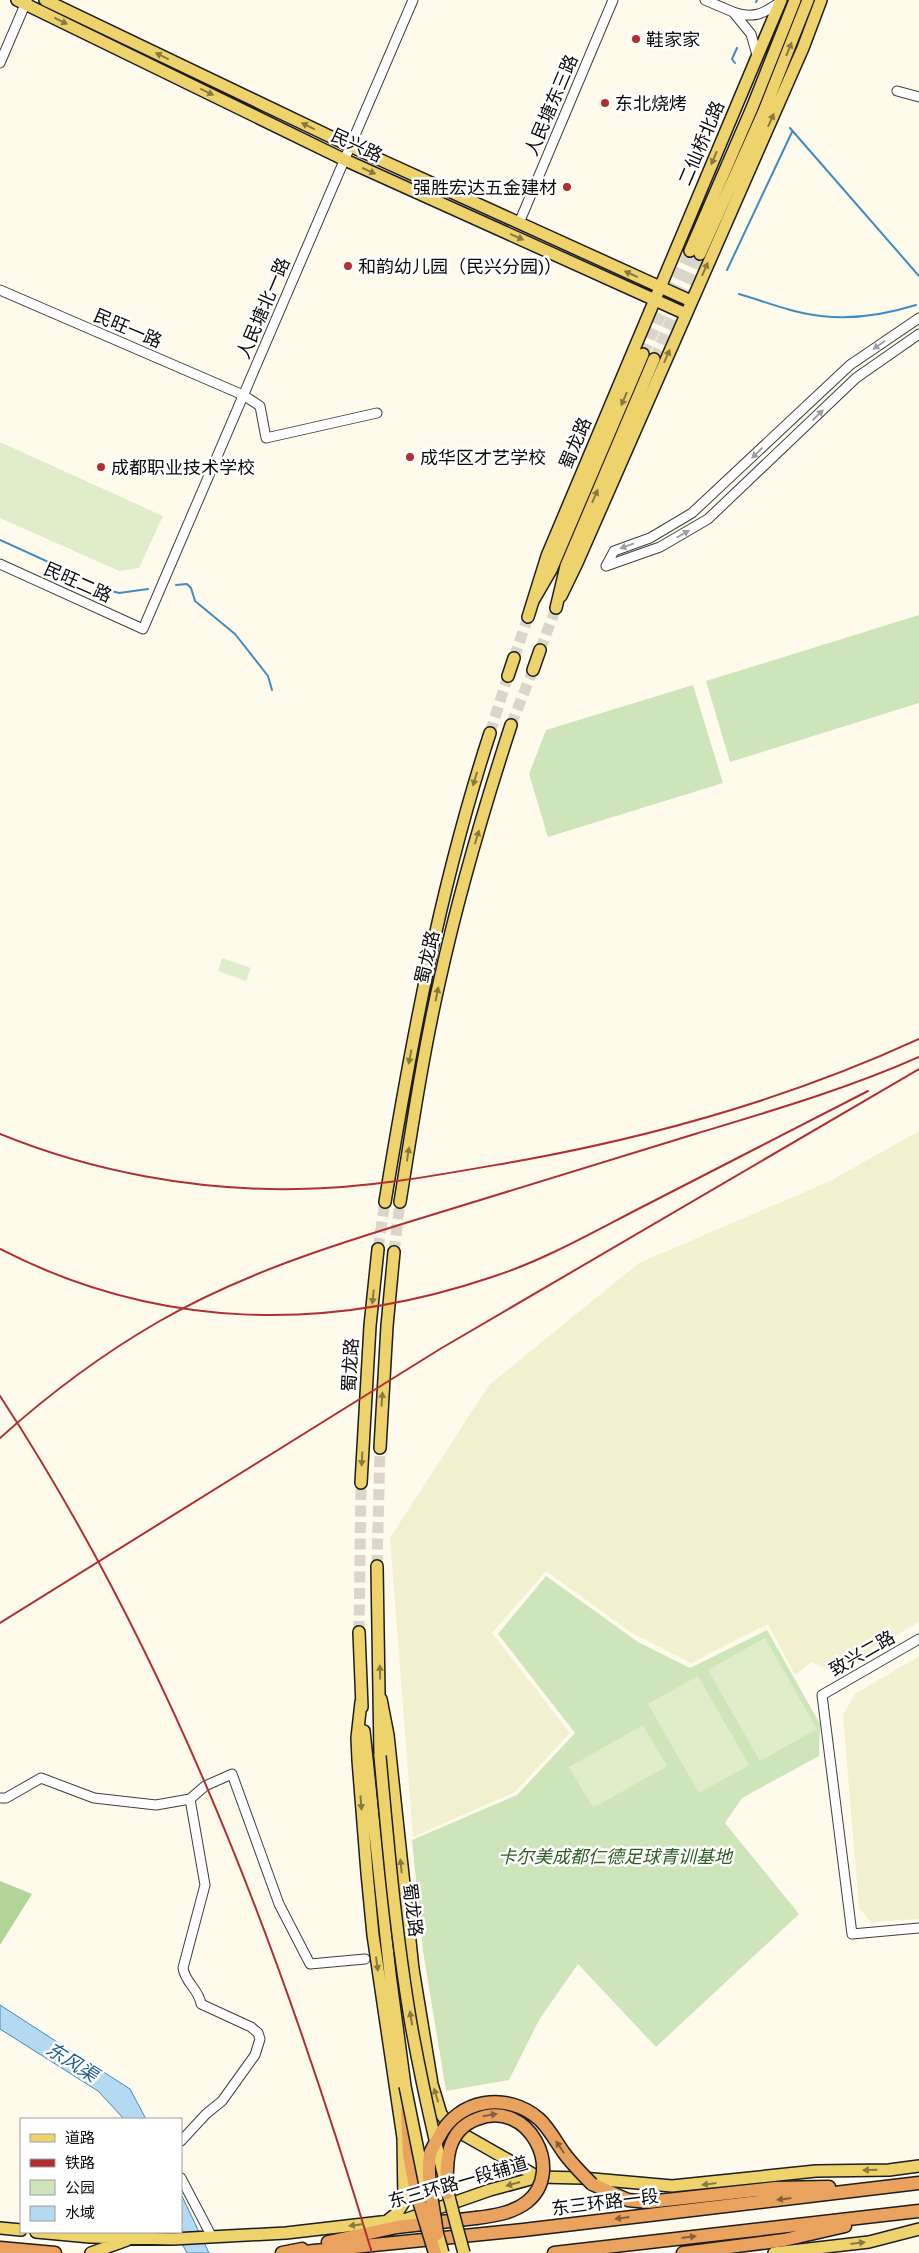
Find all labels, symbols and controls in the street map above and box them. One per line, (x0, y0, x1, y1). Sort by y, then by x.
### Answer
one-way arrow (54, 17, 68, 25)
place label: 鞋家家 (646, 29, 700, 50)
marker: 鞋家家 (630, 33, 642, 45)
one-way arrow (785, 42, 793, 56)
street label: 人民塘东三路 (520, 51, 582, 159)
one-way arrow (155, 52, 169, 60)
one-way arrow (200, 88, 214, 96)
place label: 东北烧烤 (615, 93, 687, 114)
marker: 东北烧烤 (599, 97, 611, 109)
street label: 二仙桥北路 (674, 97, 728, 189)
one-way arrow (767, 113, 775, 127)
one-way arrow (301, 122, 315, 130)
street label: 民兴路 (328, 124, 386, 166)
one-way arrow (709, 151, 717, 165)
one-way arrow (362, 167, 376, 175)
place label: 强胜宏达五金建材 (413, 177, 557, 198)
marker: 强胜宏达五金建材 (561, 181, 573, 193)
one-way arrow (510, 234, 524, 242)
street label: 人民塘北一路 (232, 254, 294, 362)
place label: 和韵幼儿园（民兴分园)） (358, 256, 562, 277)
marker: 和韵幼儿园（民兴分园)） (342, 260, 354, 272)
one-way arrow (702, 262, 710, 276)
one-way arrow (624, 270, 638, 278)
street label: 民旺一路 (91, 304, 165, 352)
one-way arrow (872, 340, 885, 350)
one-way arrow (664, 349, 672, 363)
one-way arrow (619, 392, 627, 406)
one-way arrow (811, 409, 823, 421)
street label: 蜀龙路 (555, 414, 595, 472)
place label: 成华区才艺学校 (420, 447, 546, 468)
one-way arrow (752, 447, 764, 459)
marker: 成华区才艺学校 (404, 451, 416, 463)
place label: 成都职业技术学校 (111, 457, 255, 478)
marker: 成都职业技术学校 (95, 461, 107, 473)
one-way arrow (592, 489, 600, 503)
one-way arrow (677, 529, 690, 538)
one-way arrow (619, 543, 634, 550)
street label: 民旺二路 (41, 558, 115, 606)
one-way arrow (470, 772, 478, 787)
one-way arrow (474, 829, 482, 844)
street label: 蜀龙路 (411, 928, 443, 986)
one-way arrow (433, 986, 441, 1002)
one-way arrow (405, 1049, 413, 1065)
one-way arrow (404, 1146, 412, 1162)
one-way arrow (369, 1289, 377, 1305)
street label: 蜀龙路 (338, 1337, 362, 1393)
one-way arrow (378, 1391, 386, 1407)
one-way arrow (358, 1452, 366, 1468)
street label: 致兴二路 (826, 1626, 898, 1680)
one-way arrow (376, 1664, 384, 1680)
one-way arrow (358, 1795, 366, 1811)
park label: 卡尔美成都仁德足球青训基地 (498, 1846, 734, 1867)
one-way arrow (397, 1857, 405, 1873)
street label: 蜀龙路 (399, 1882, 427, 1938)
one-way arrow (374, 1957, 382, 1973)
one-way arrow (406, 2010, 414, 2026)
water label: 东风渠 (42, 2037, 105, 2088)
one-way arrow (431, 2088, 439, 2103)
one-way arrow (483, 2111, 499, 2119)
legend (20, 2118, 182, 2233)
text: 道路 (65, 2129, 95, 2147)
one-way arrow (556, 2140, 565, 2154)
street label: 东三环路一段辅道 (386, 2152, 530, 2212)
text: 铁路 (65, 2154, 95, 2172)
one-way arrow (862, 2166, 878, 2174)
text: 公园 (65, 2179, 95, 2197)
one-way arrow (505, 2180, 520, 2188)
one-way arrow (700, 2180, 716, 2188)
street label: 东三环路一段 (550, 2185, 660, 2219)
one-way arrow (775, 2195, 791, 2203)
text: 水域 (65, 2204, 95, 2222)
one-way arrow (614, 2214, 630, 2222)
one-way arrow (348, 2221, 364, 2229)
one-way arrow (682, 2233, 698, 2241)
one-way arrow (850, 2239, 866, 2247)

